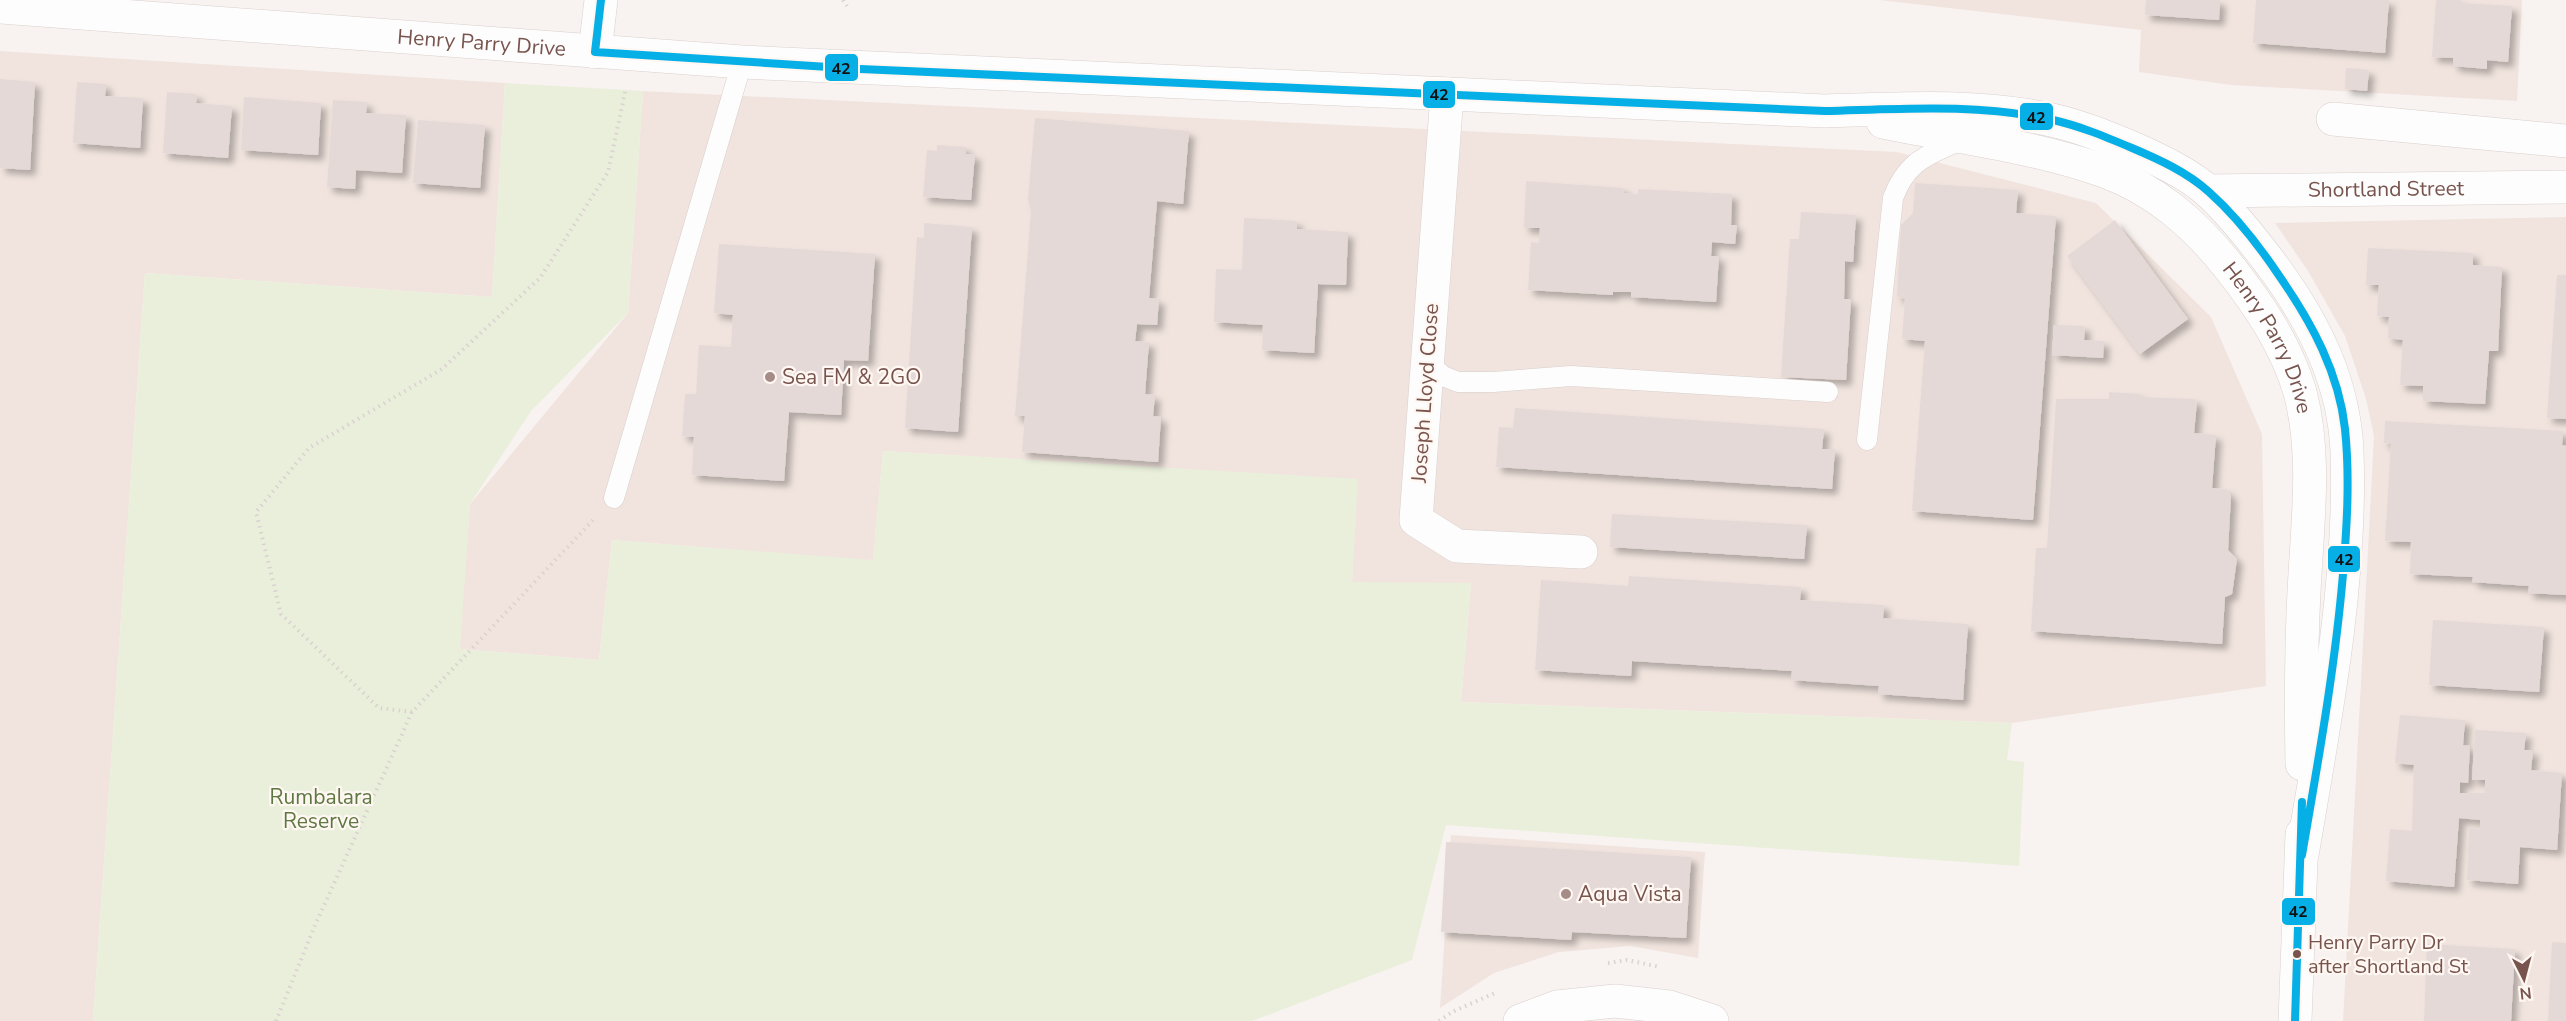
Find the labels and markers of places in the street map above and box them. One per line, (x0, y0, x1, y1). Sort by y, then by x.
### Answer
place label: Sea FM & 2GO (782, 363, 921, 391)
marker: Sea FM & 2GO (763, 370, 777, 384)
place label: Aqua Vista (1578, 880, 1682, 908)
marker: Aqua Vista (1559, 887, 1573, 901)
place label: Henry Parry Dr after Shortland St (2308, 929, 2469, 980)
marker: Henry Parry Dr after Shortland St (2291, 948, 2303, 960)

